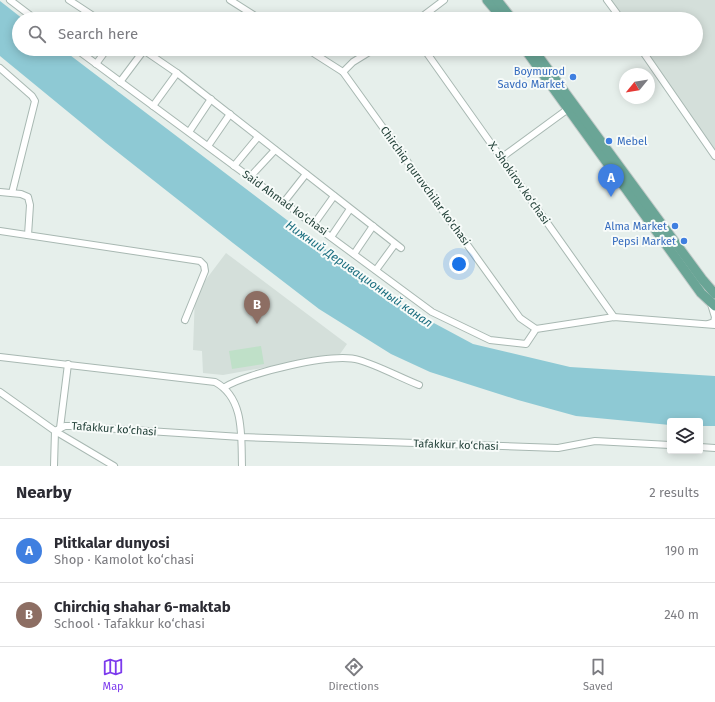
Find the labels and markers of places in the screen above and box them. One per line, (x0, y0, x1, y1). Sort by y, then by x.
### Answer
place label: Boymurod Savdo Market (498, 65, 565, 91)
marker: Boymurod Savdo Market (568, 72, 578, 82)
place label: Mebel (617, 135, 647, 148)
marker: Mebel (604, 136, 614, 146)
pin: A (598, 164, 624, 197)
place label: Alma Market (605, 220, 667, 233)
marker: Alma Market (670, 221, 680, 231)
place label: Pepsi Market (612, 235, 676, 248)
marker: Pepsi Market (679, 236, 689, 246)
pin: B (244, 291, 270, 324)

